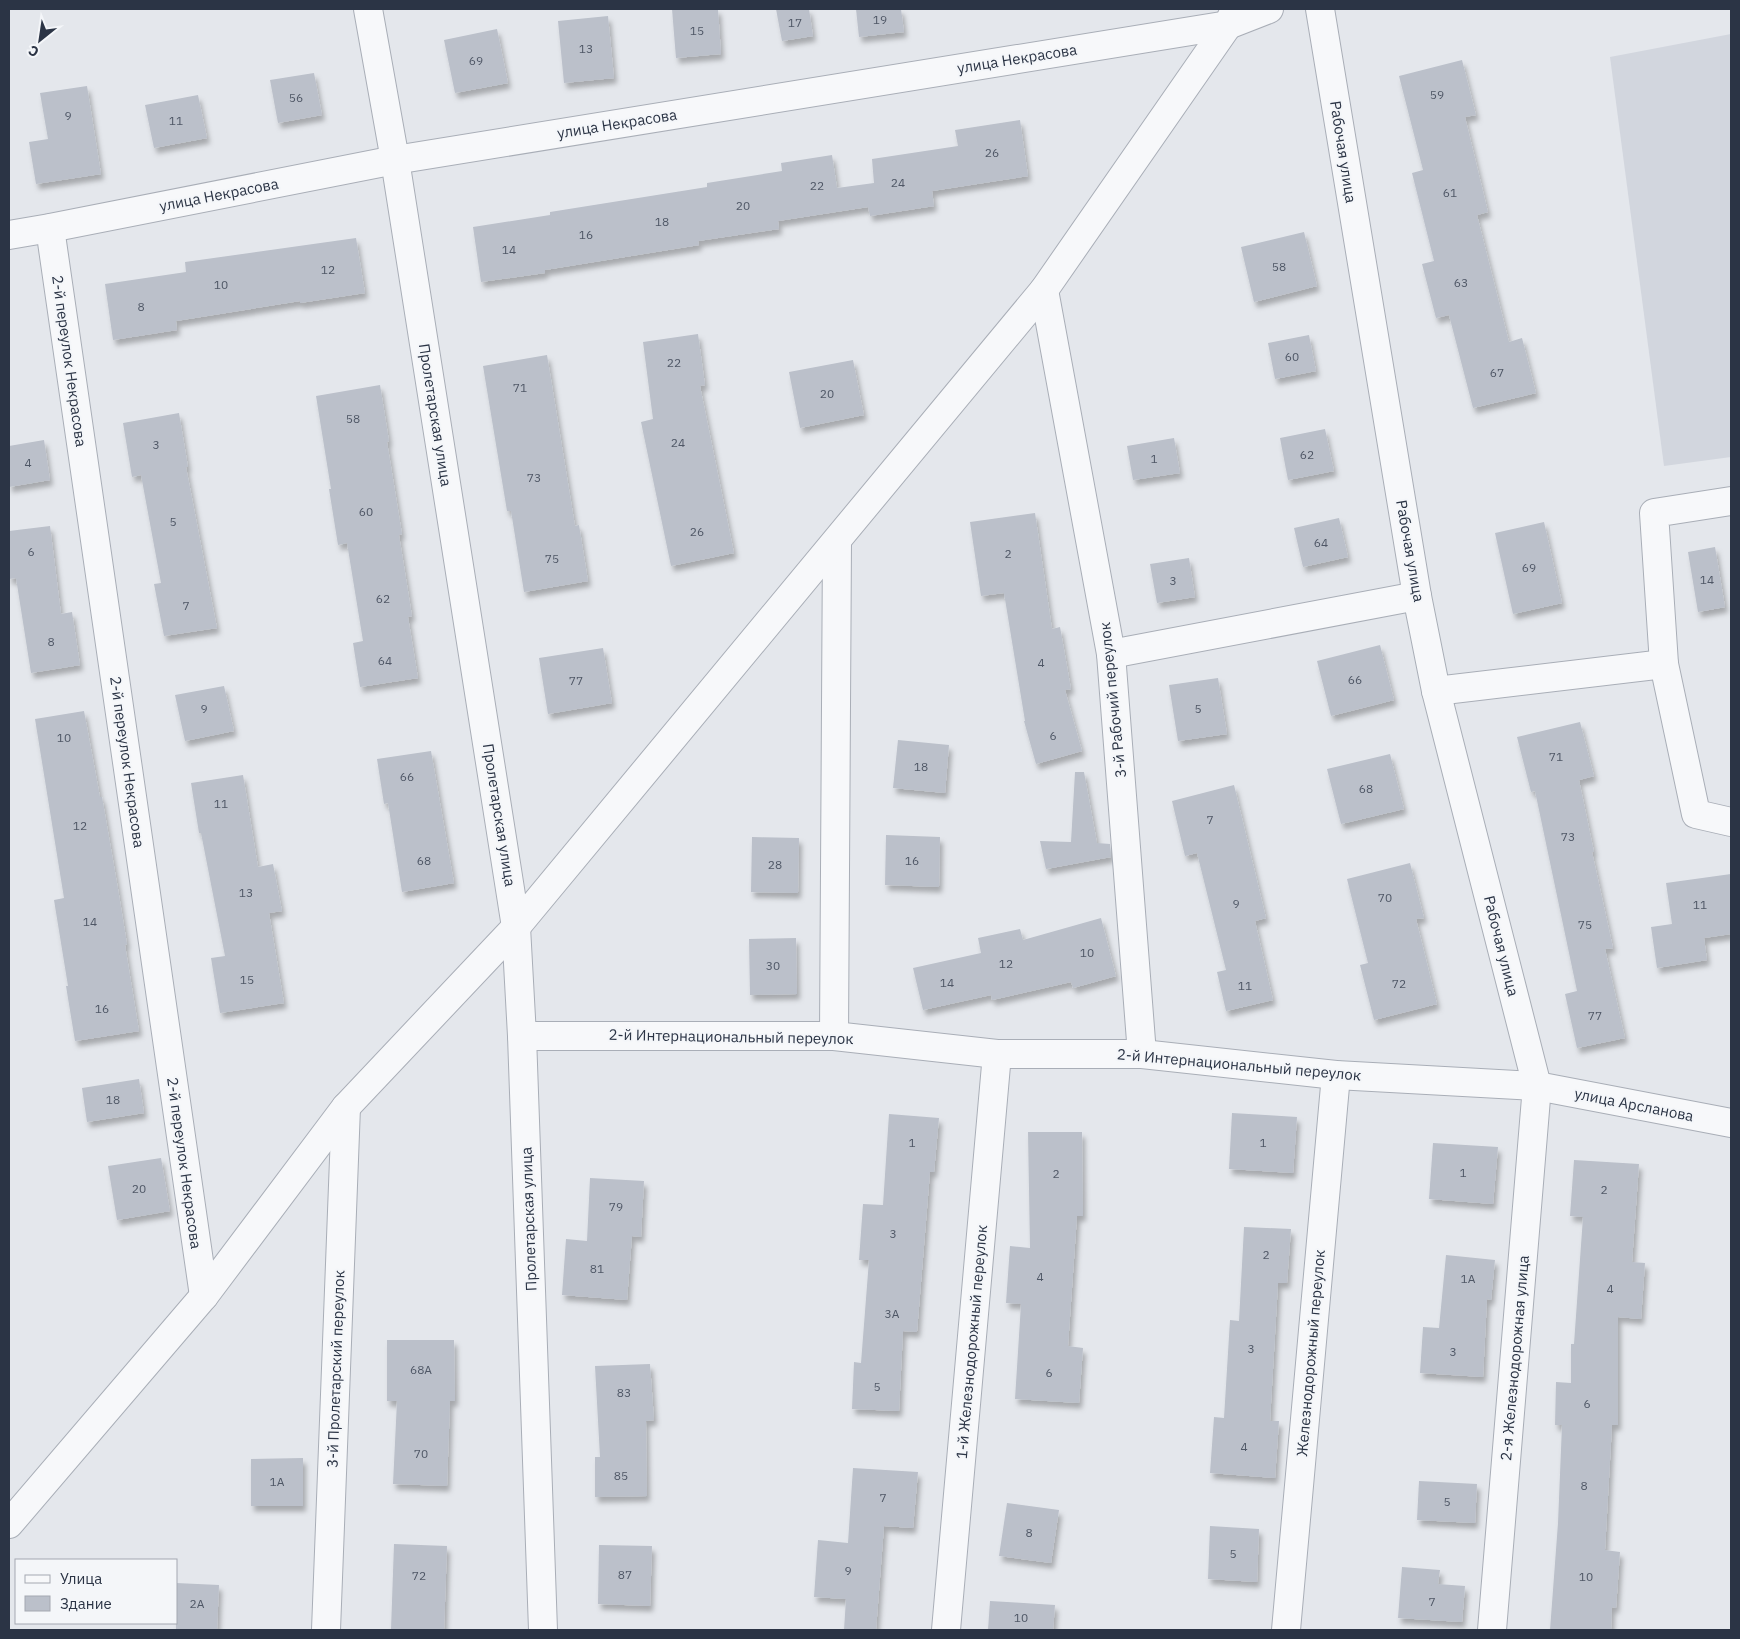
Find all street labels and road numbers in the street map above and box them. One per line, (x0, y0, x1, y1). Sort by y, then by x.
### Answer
street label: улица Некрасова (956, 40, 1078, 77)
street label: Рабочая улица (1326, 100, 1361, 204)
street label: улица Некрасова (556, 105, 678, 142)
street label: улица Некрасова (158, 174, 280, 215)
street label: 2-й переулок Некрасова (48, 274, 91, 448)
street label: Пролетарская улица (415, 342, 456, 488)
street label: Рабочая улица (1392, 498, 1429, 603)
street label: 3-й Рабочий переулок (1095, 621, 1130, 779)
street label: 2-й переулок Некрасова (106, 675, 149, 849)
street label: Пролетарская улица (479, 742, 520, 888)
street label: Рабочая улица (1480, 894, 1523, 998)
street label: 2-й Интернациональный переулок (608, 1025, 854, 1048)
street label: 2-й Интернациональный переулок (1116, 1044, 1362, 1085)
street label: 2-й переулок Некрасова (163, 1076, 206, 1250)
street label: улица Арсланова (1573, 1084, 1695, 1125)
street label: Пролетарская улица (516, 1147, 541, 1291)
street label: 1-й Железнодорожный переулок (952, 1224, 991, 1460)
street label: Железнодорожный переулок (1292, 1249, 1329, 1457)
street label: 2-я Железнодорожная улица (1496, 1254, 1533, 1462)
street label: 3-й Пролетарский переулок (323, 1270, 348, 1468)

